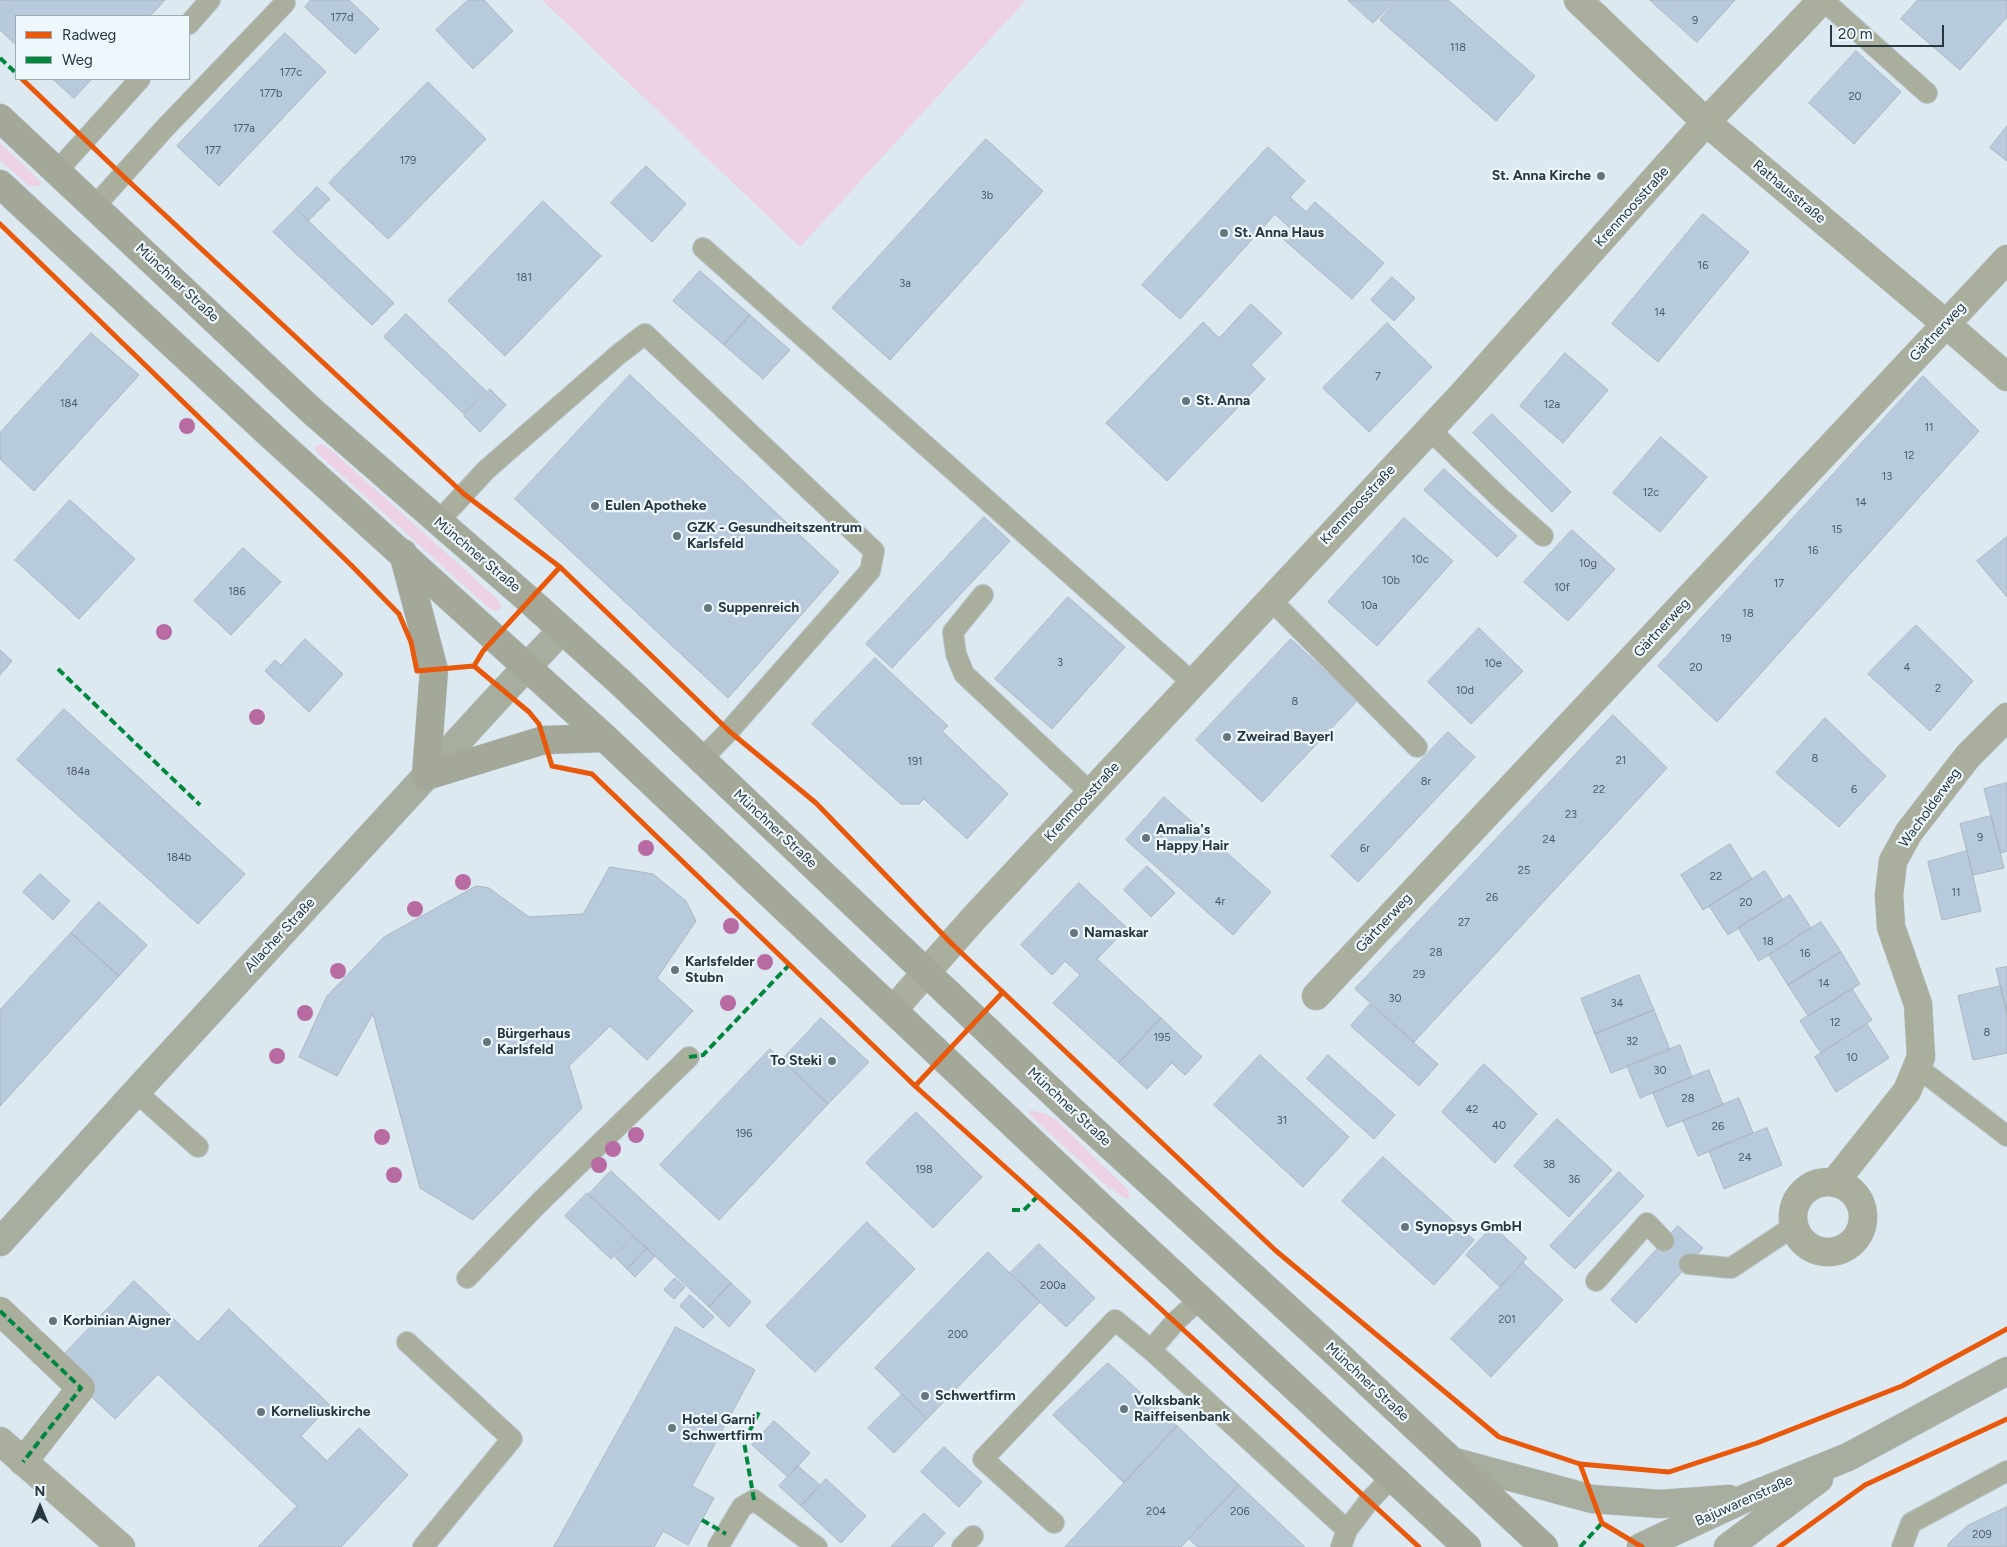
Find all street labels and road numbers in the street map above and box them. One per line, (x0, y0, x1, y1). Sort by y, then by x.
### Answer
street label: Rathausstraße (1749, 157, 1829, 227)
street label: Krenmoosstraße (1591, 163, 1673, 251)
street label: Münchner Straße (132, 240, 222, 326)
street label: Gärtnerweg (1906, 299, 1970, 365)
street label: Krenmoosstraße (1317, 462, 1399, 548)
street label: Münchner Straße (430, 514, 524, 596)
street label: Gärtnerweg (1630, 595, 1694, 661)
street label: Krenmoosstraße (1041, 759, 1123, 845)
street label: Wacholderweg (1896, 765, 1964, 851)
street label: Münchner Straße (730, 786, 820, 872)
street label: Gärtnerweg (1352, 890, 1416, 956)
street label: Allacher Straße (241, 894, 319, 976)
street label: Münchner Straße (1024, 1064, 1114, 1150)
street label: Münchner Straße (1322, 1339, 1412, 1425)
street label: Bajuwarenstraße (1693, 1472, 1795, 1530)

